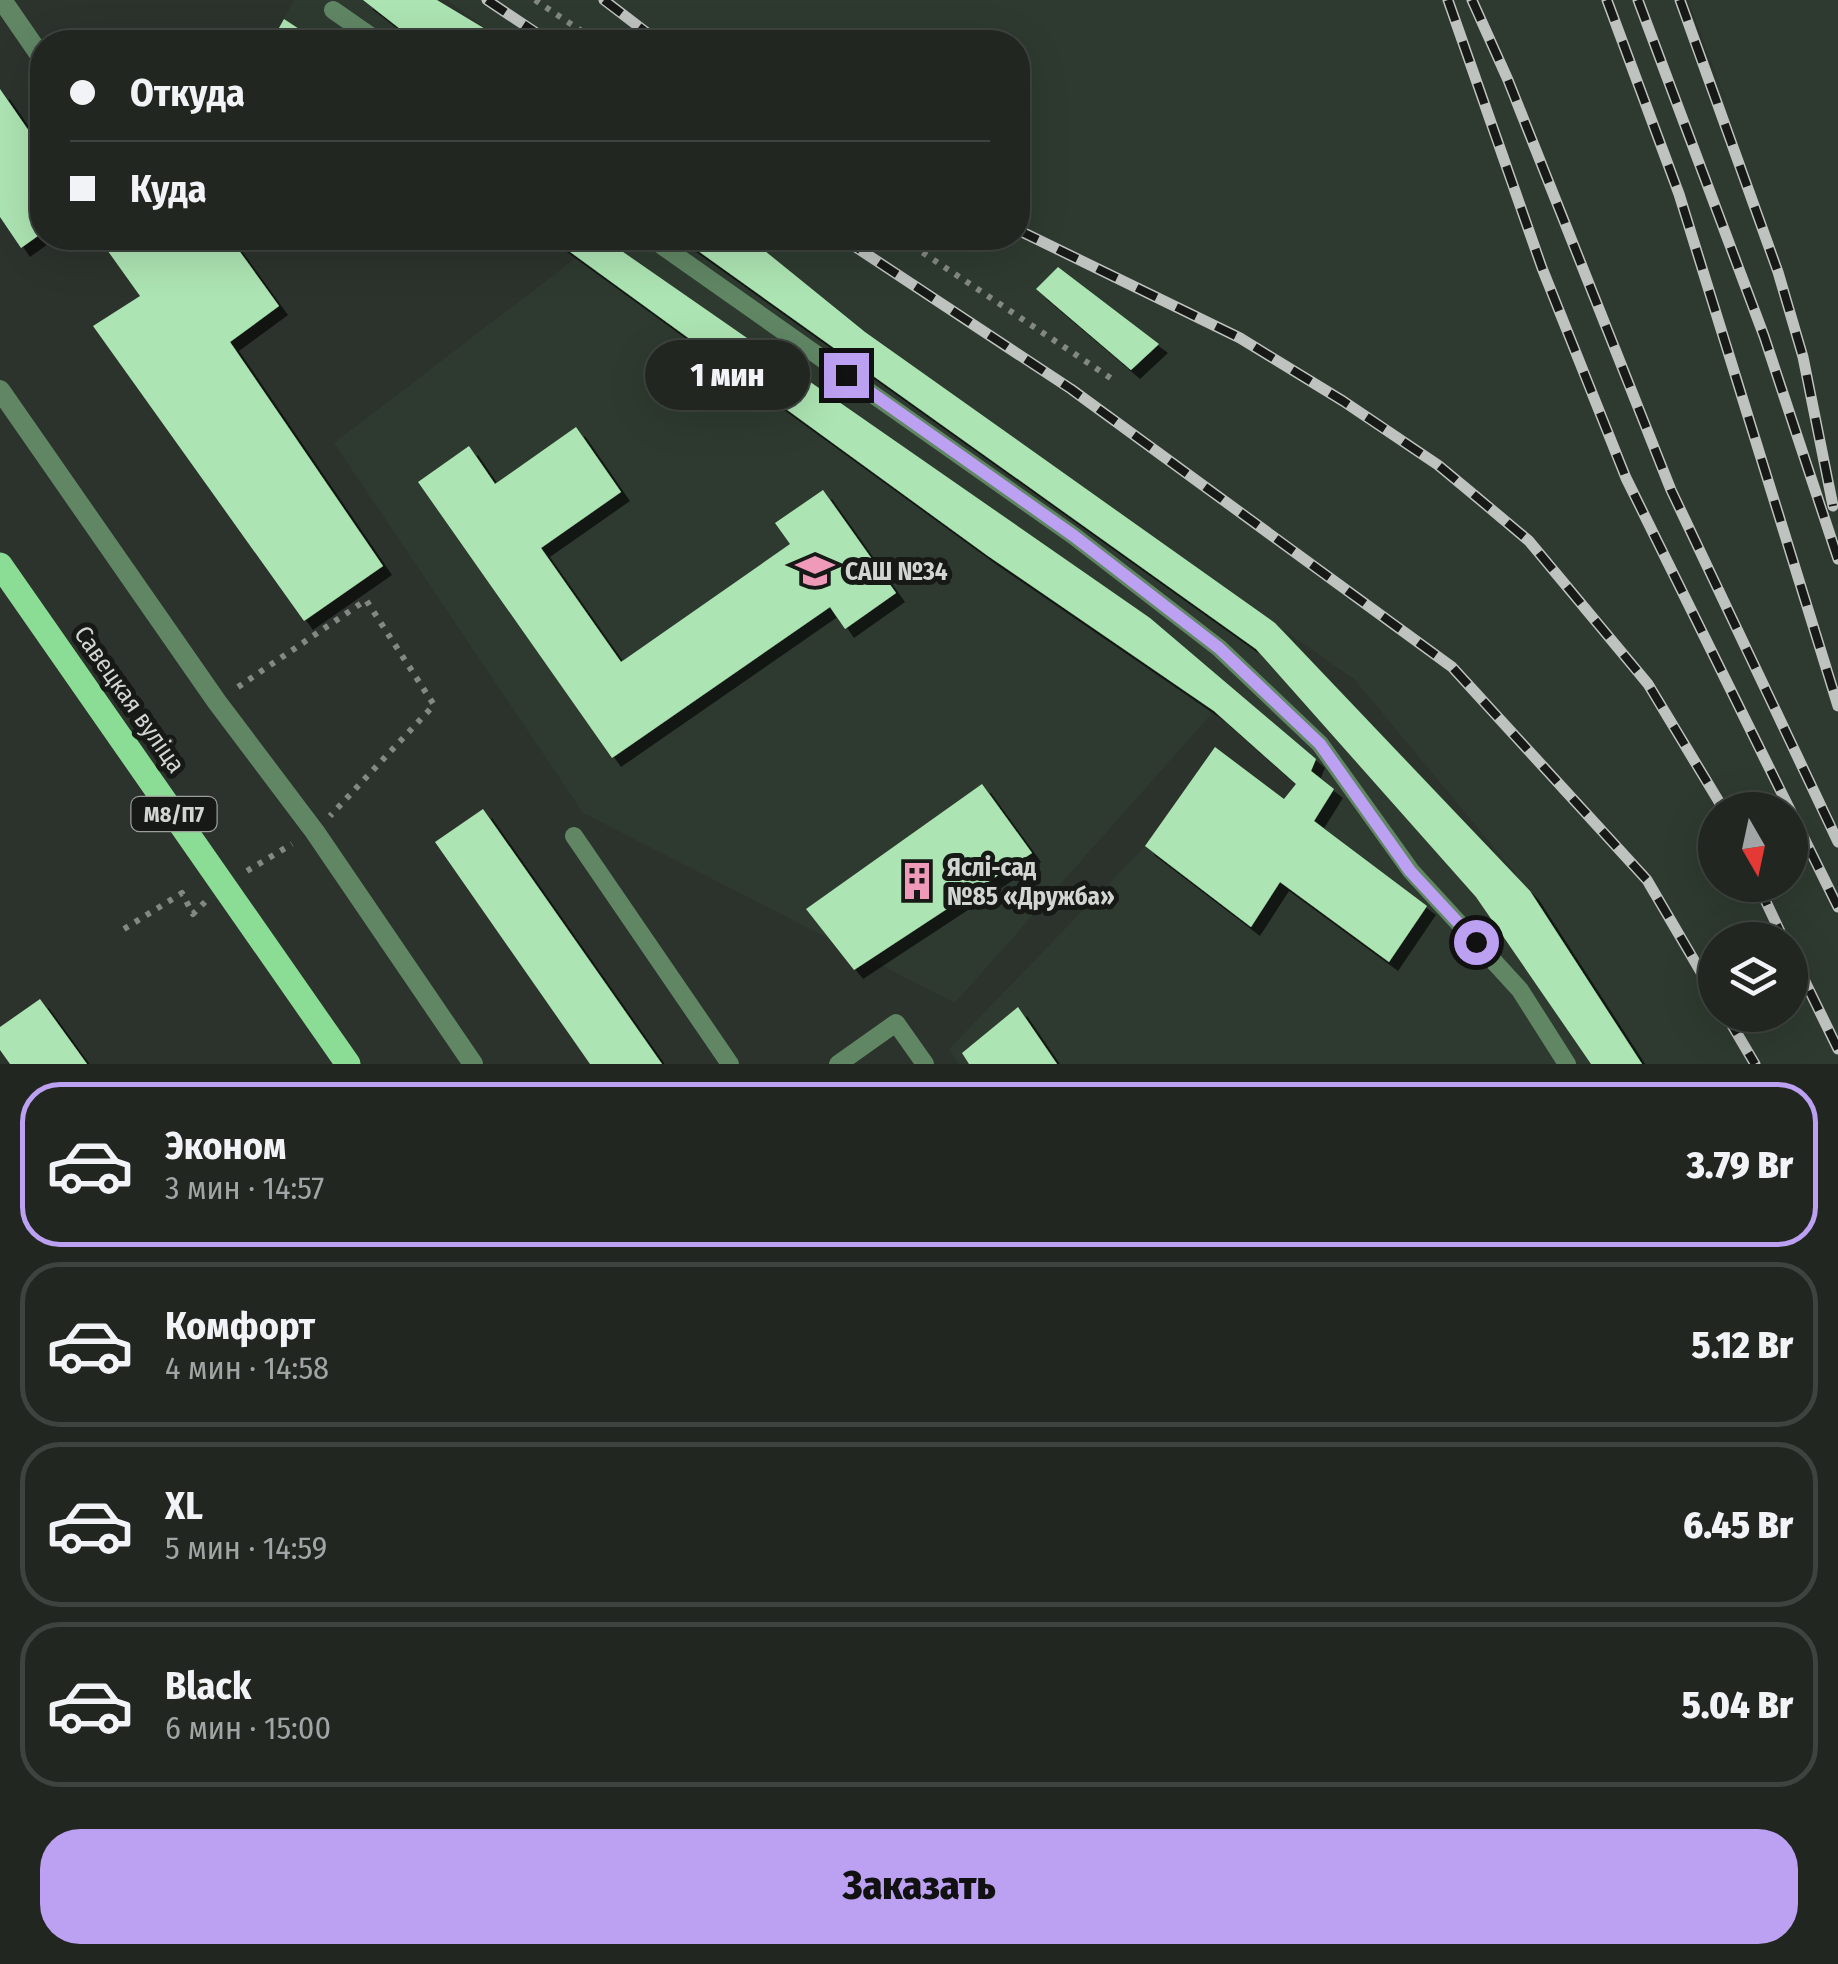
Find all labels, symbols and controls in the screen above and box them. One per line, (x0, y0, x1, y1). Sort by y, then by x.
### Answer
text: Откуда (130, 70, 245, 116)
text: Куда (130, 166, 207, 212)
callout: 1 мин (646, 340, 811, 410)
route end (824, 353, 869, 398)
text: 1 мин (691, 356, 764, 394)
school or university icon: САШ №34 (794, 550, 836, 592)
place label: САШ №34 (845, 557, 948, 587)
street label: Савецкая вуліца (67, 620, 191, 779)
north arrow (1698, 792, 1808, 902)
map controls (1698, 792, 1808, 1032)
road number: М8/П7 (132, 797, 216, 831)
place label: Яслі-сад №85 «Дружба» (947, 853, 1115, 912)
building icon: Яслі-сад №85 «Дружба» (896, 860, 938, 902)
route start (1454, 920, 1499, 965)
button: layers (1698, 922, 1808, 1032)
icon: car (45, 1120, 135, 1210)
text: Эконом (165, 1123, 286, 1169)
text: 3.79 Br (1687, 1142, 1793, 1188)
text: 3 мин · 14:57 (165, 1169, 324, 1207)
icon: car (45, 1300, 135, 1390)
text: Комфорт (165, 1303, 315, 1349)
text: 5.12 Br (1692, 1322, 1793, 1368)
text: 4 мин · 14:58 (165, 1349, 329, 1387)
icon: car (45, 1480, 135, 1570)
text: XL (165, 1483, 203, 1529)
text: 6.45 Br (1683, 1502, 1793, 1548)
text: 5 мин · 14:59 (165, 1529, 327, 1567)
icon: car (45, 1660, 135, 1750)
text: Black (165, 1663, 251, 1709)
text: 5.04 Br (1682, 1682, 1793, 1728)
text: 6 мин · 15:00 (165, 1709, 331, 1747)
button: Заказать (40, 1829, 1798, 1944)

